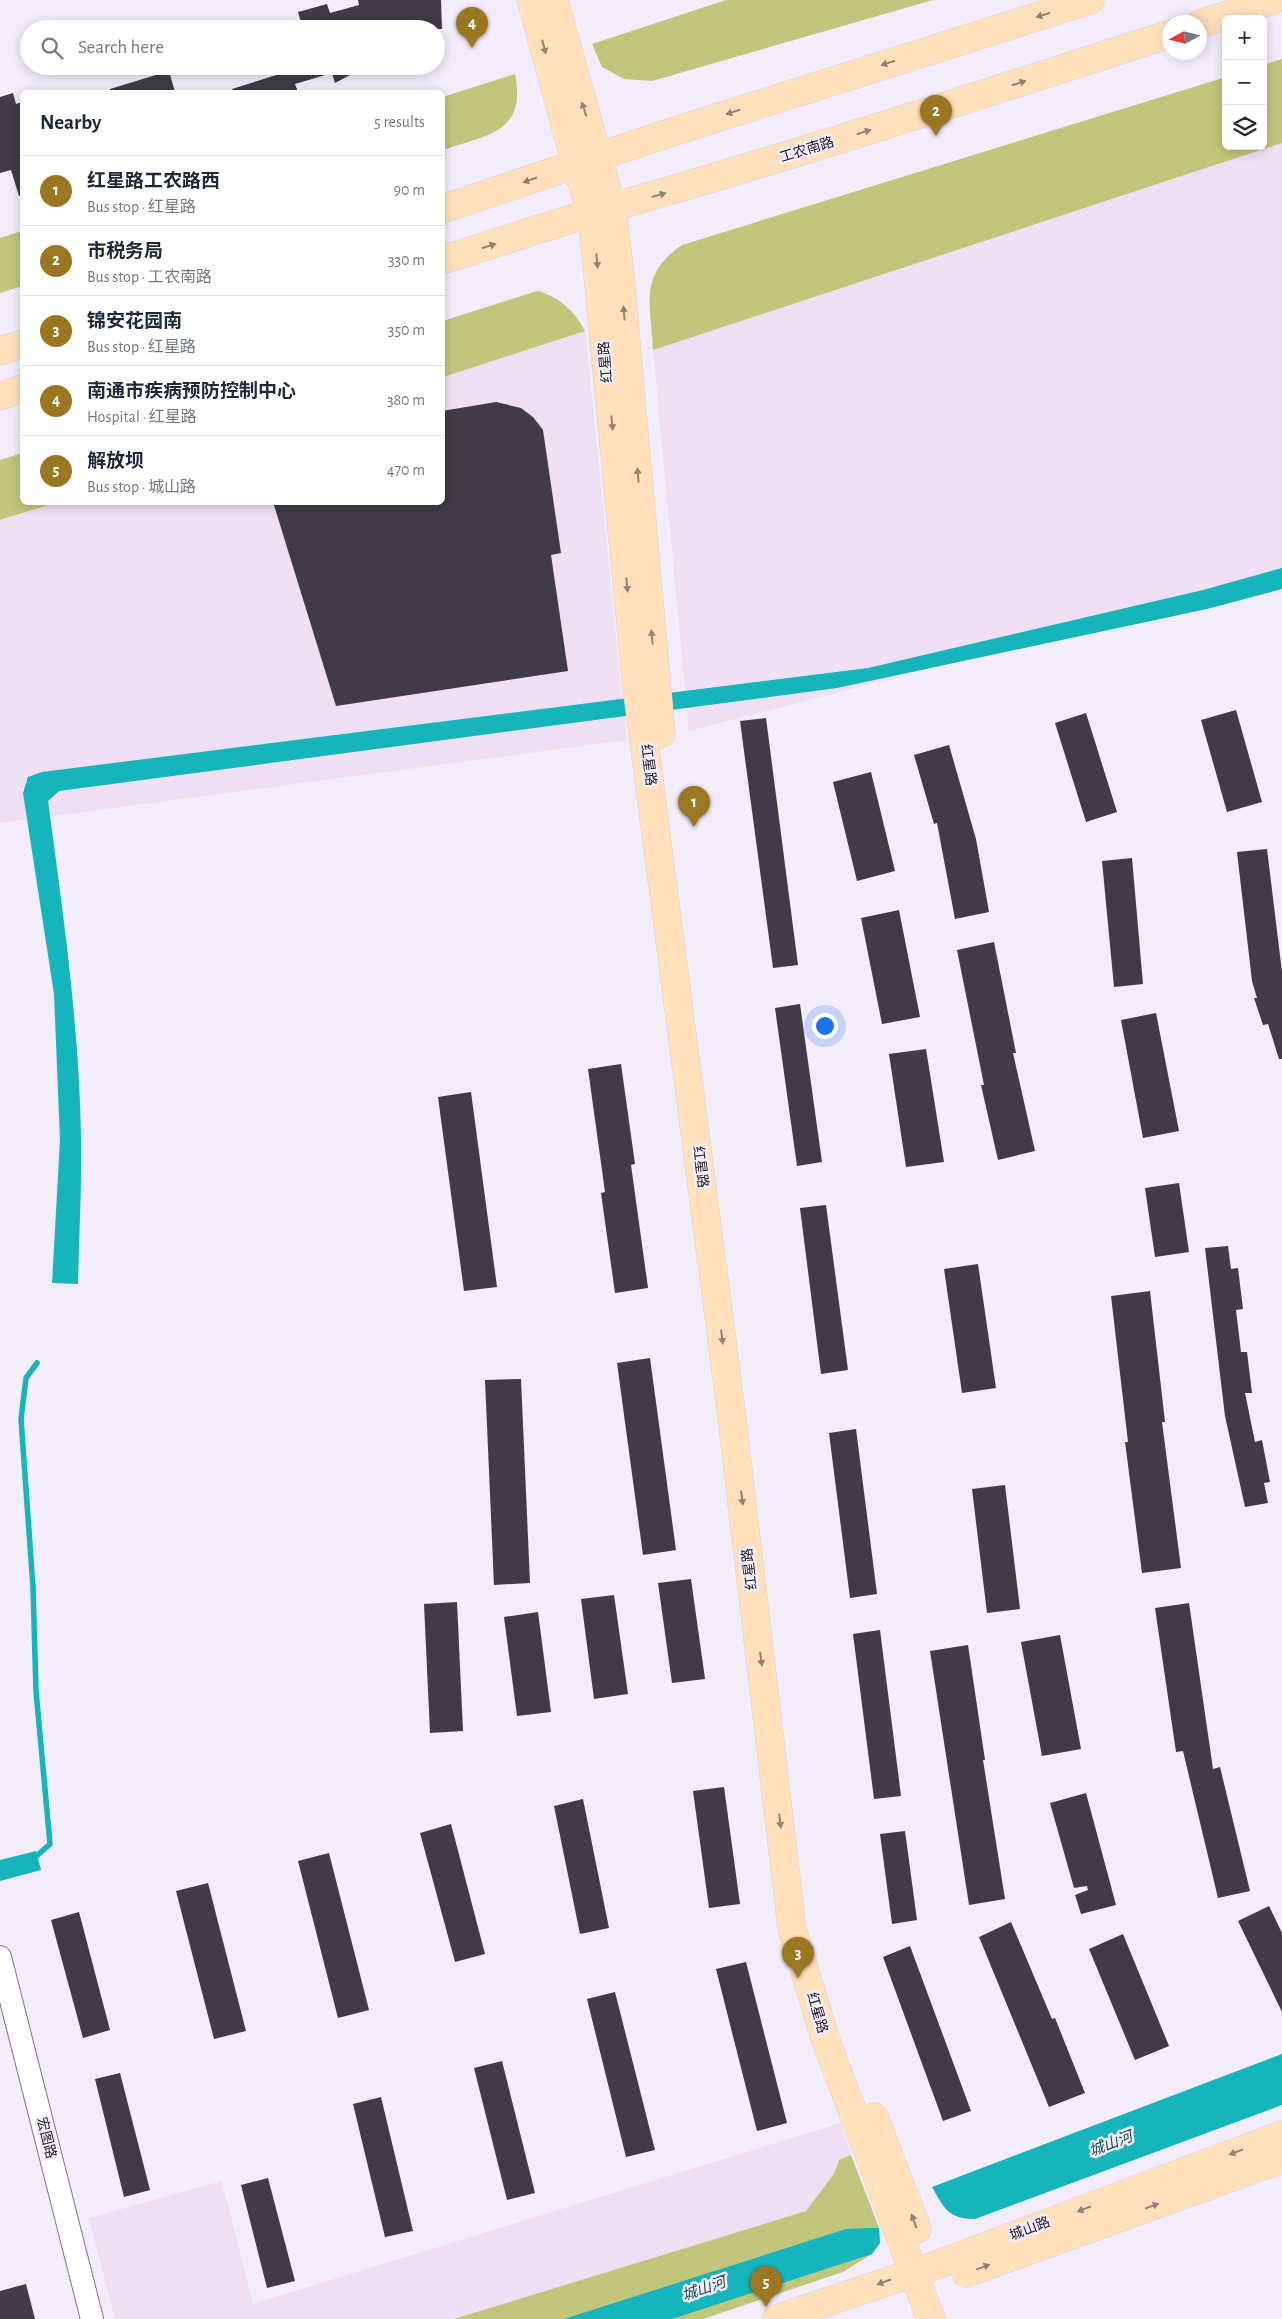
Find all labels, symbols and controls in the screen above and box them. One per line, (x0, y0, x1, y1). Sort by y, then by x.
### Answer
pin: 4 (456, 7, 488, 48)
one-way arrow (1035, 11, 1050, 19)
north arrow (1162, 15, 1207, 60)
map controls (1222, 15, 1267, 150)
button: + (1222, 15, 1267, 60)
search box (20, 20, 445, 75)
icon: search (38, 34, 66, 62)
text: Search here (78, 38, 164, 57)
one-way arrow (541, 40, 549, 55)
one-way arrow (880, 60, 895, 68)
button: − (1222, 60, 1267, 105)
one-way arrow (1012, 78, 1027, 86)
pin: 2 (920, 95, 952, 136)
one-way arrow (580, 101, 588, 116)
button: layers (1222, 105, 1267, 150)
one-way arrow (725, 109, 740, 117)
text: Nearby (40, 112, 101, 133)
text: 5 results (374, 114, 425, 130)
one-way arrow (857, 127, 872, 135)
street label: 工农南路 (778, 134, 836, 165)
text: 红星路工农路西 (87, 172, 220, 191)
one-way arrow (522, 176, 537, 184)
text: 1 (53, 182, 59, 198)
text: 90 m (394, 182, 425, 198)
one-way arrow (651, 190, 666, 198)
text: Bus stop · 红星路 (87, 199, 196, 215)
text: 市税务局 (87, 242, 163, 261)
one-way arrow (482, 242, 497, 250)
text: 2 (52, 252, 60, 268)
text: 330 m (388, 252, 425, 268)
one-way arrow (593, 254, 601, 270)
text: Bus stop · 工农南路 (87, 269, 212, 285)
one-way arrow (620, 305, 628, 321)
text: 锦安花园南 (87, 312, 182, 331)
text: 3 (53, 322, 59, 338)
text: 350 m (388, 322, 425, 338)
text: Bus stop · 红星路 (87, 339, 196, 355)
street label: 红星路 (596, 340, 615, 384)
text: 南通市疾病预防控制中心 (87, 382, 296, 401)
text: 4 (52, 392, 60, 408)
text: 380 m (387, 392, 425, 408)
text: Hospital · 红星路 (87, 409, 197, 425)
one-way arrow (608, 415, 616, 431)
text: 解放坝 (87, 452, 144, 471)
text: 5 (53, 462, 59, 478)
text: 470 m (387, 462, 425, 478)
one-way arrow (634, 467, 642, 483)
text: Bus stop · 城山路 (87, 479, 196, 495)
one-way arrow (623, 577, 631, 593)
one-way arrow (648, 629, 656, 645)
street label: 红星路 (638, 743, 658, 787)
pin: 1 (678, 786, 710, 827)
your location (812, 1013, 838, 1039)
street label: 红星路 (690, 1145, 710, 1189)
one-way arrow (718, 1329, 726, 1345)
one-way arrow (738, 1490, 746, 1506)
street label: 红星路 (740, 1547, 760, 1591)
one-way arrow (757, 1652, 765, 1668)
one-way arrow (776, 1813, 784, 1829)
pin: 3 (782, 1937, 814, 1978)
street label: 红星路 (804, 1991, 830, 2035)
street label: 宏图路 (34, 2116, 59, 2160)
water label: 城山河 (1087, 2127, 1137, 2159)
one-way arrow (1229, 2149, 1244, 2156)
one-way arrow (1145, 2202, 1160, 2210)
one-way arrow (1076, 2205, 1091, 2213)
one-way arrow (910, 2213, 918, 2228)
street label: 城山路 (1008, 2214, 1052, 2243)
one-way arrow (976, 2263, 991, 2271)
pin: 5 (750, 2266, 782, 2307)
water label: 城山河 (680, 2273, 731, 2303)
one-way arrow (877, 2279, 892, 2286)

